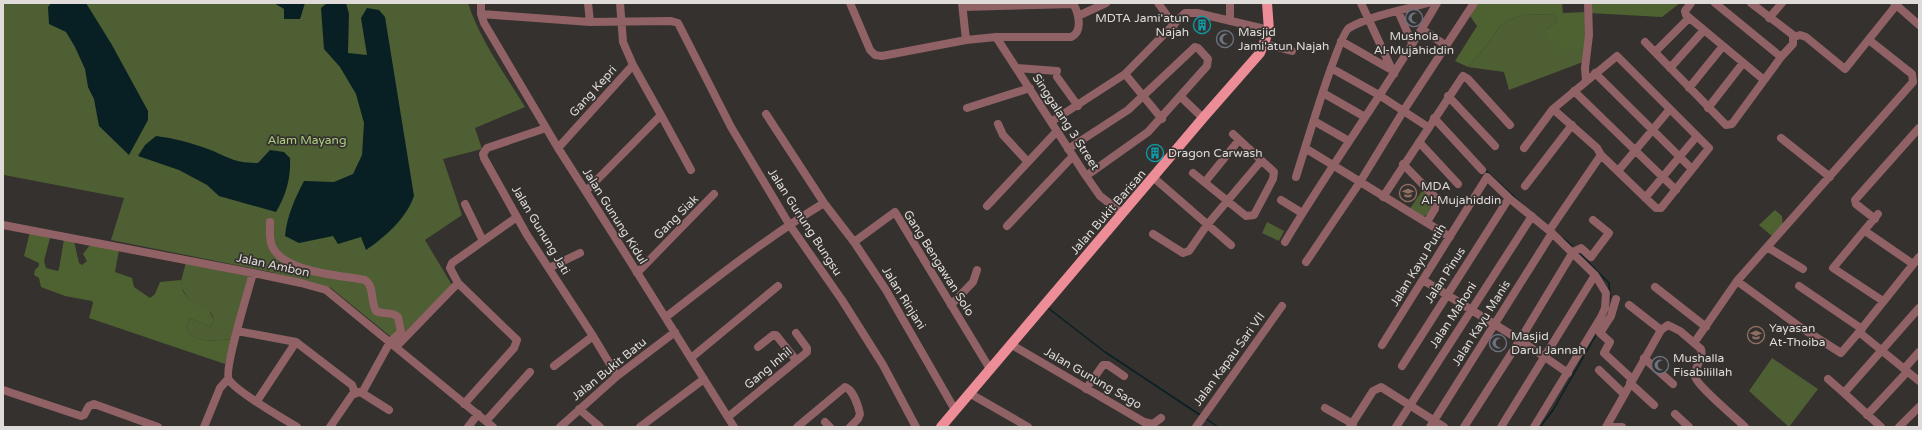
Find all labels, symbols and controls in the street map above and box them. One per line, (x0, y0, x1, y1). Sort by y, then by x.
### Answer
mosque icon: Mushola Al-Mujahiddin (1404, 8, 1424, 28)
place label: MDTA Jami'atun Najah (1095, 11, 1189, 39)
building icon: MDTA Jami'atun Najah (1192, 15, 1212, 35)
place label: Masjid Jami'atun Najah (1238, 25, 1329, 53)
mosque icon: Masjid Jami'atun Najah (1215, 29, 1235, 49)
place label: Mushola Al-Mujahiddin (1374, 29, 1454, 57)
street label: Gang Kepri (566, 63, 620, 119)
street label: Singgalang 3 Street (1030, 71, 1103, 173)
park label: Alam Mayang (268, 133, 346, 147)
building icon: Dragon Carwash (1145, 143, 1165, 163)
place label: Dragon Carwash (1168, 146, 1262, 160)
street label: Jalan Gunung Kidul (580, 165, 650, 267)
street label: Jalan Gunung Bungsu (765, 166, 845, 278)
street label: Jalan Bukit Barisan (1067, 167, 1149, 257)
place label: MDA Al-Mujahiddin (1421, 179, 1501, 207)
street label: Jalan Gunung Jati (509, 183, 573, 277)
school or university icon: MDA Al-Mujahiddin (1398, 183, 1418, 203)
street label: Gang Siak (651, 191, 702, 242)
street label: Gang Bengawan Solo (901, 208, 977, 318)
street label: Jalan Kayu Putih (1387, 221, 1449, 309)
street label: Jalan Pinus (1422, 244, 1468, 306)
street label: Jalan Ambon (235, 250, 311, 280)
street label: Jalan Rinjani (879, 264, 929, 332)
street label: Jalan Kayu Manis (1449, 277, 1513, 368)
street label: Jalan Mahoni (1427, 279, 1480, 351)
street label: Jalan Kapau Sari VII (1190, 310, 1268, 408)
place label: Yayasan At-Thoiba (1769, 321, 1826, 349)
school or university icon: Yayasan At-Thoiba (1746, 325, 1766, 345)
place label: Masjid Darul Jannah (1511, 329, 1586, 357)
mosque icon: Masjid Darul Jannah (1488, 333, 1508, 353)
street label: Jalan Bukit Batu (569, 335, 649, 403)
street label: Gang Inhil (741, 344, 795, 392)
street label: Jalan Gunung Sago (1042, 344, 1144, 412)
place label: Mushalla Fisabilillah (1673, 351, 1732, 379)
mosque icon: Mushalla Fisabilillah (1650, 355, 1670, 375)

